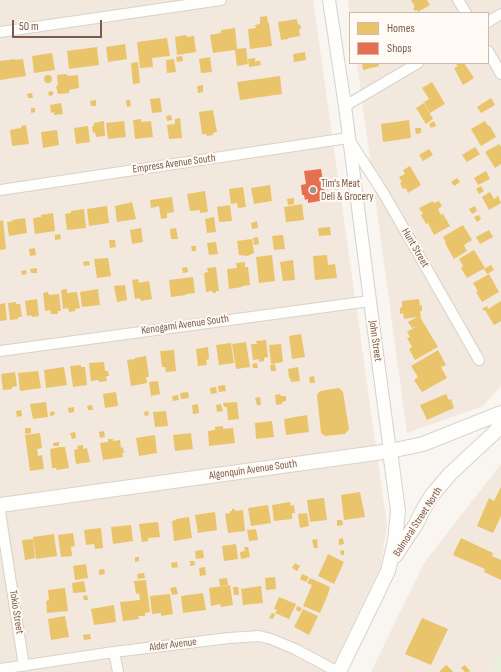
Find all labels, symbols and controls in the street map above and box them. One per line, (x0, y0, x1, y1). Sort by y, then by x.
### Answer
scale bar (14, 12, 104, 38)
legend (349, 12, 489, 64)
text: 50 m (19, 19, 39, 34)
text: Homes (387, 21, 415, 36)
text: Shops (387, 41, 412, 56)
street label: Empress Avenue South (132, 152, 216, 176)
place label: Tim's Meat Deli & Grocery (321, 177, 374, 203)
marker: Tim's Meat Deli & Grocery (308, 185, 318, 195)
street label: Hunt Street (398, 226, 432, 270)
street label: Kenogami Avenue South (140, 312, 230, 338)
street label: John Street (366, 320, 384, 362)
street label: Algonquin Avenue South (208, 457, 298, 483)
street label: Balmoral Street North (391, 485, 445, 559)
street label: Tokio Street (6, 589, 26, 635)
street label: Alder Avenue (149, 636, 197, 654)

